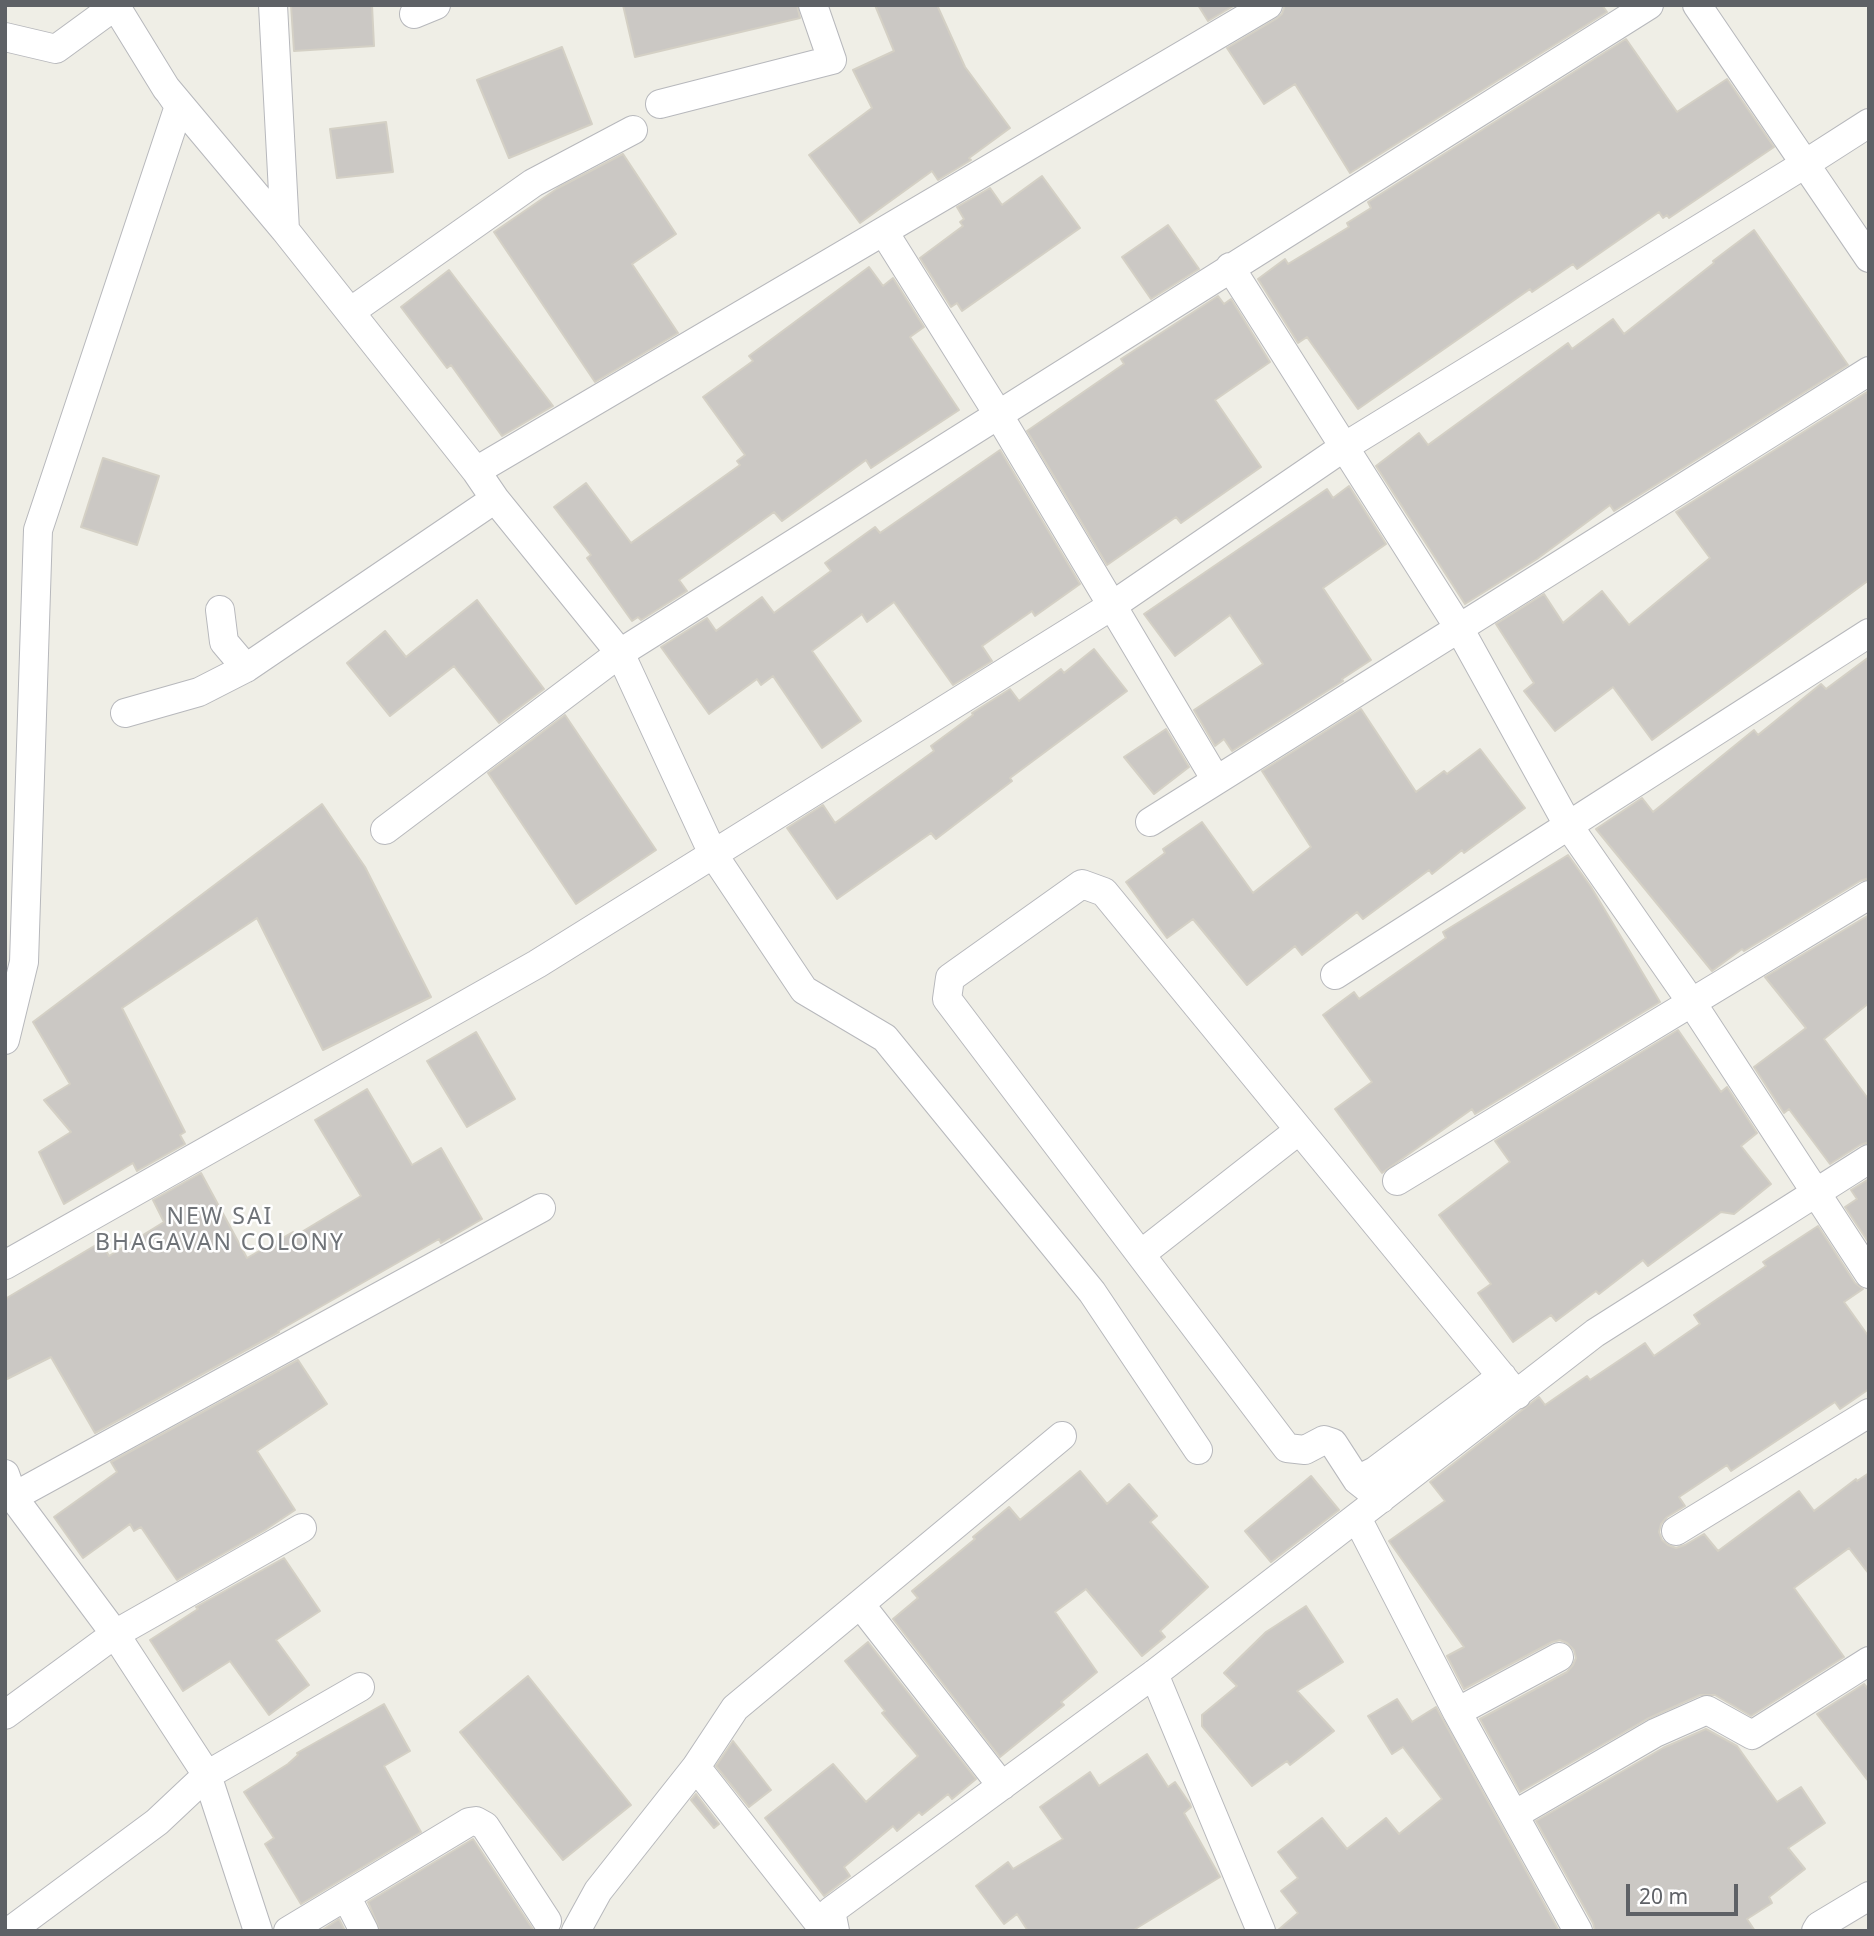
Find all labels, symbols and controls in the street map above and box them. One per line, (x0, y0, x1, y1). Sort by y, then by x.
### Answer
district label: NEW SAI BHAGAVAN COLONY (97, 1203, 343, 1257)
scale bar (1629, 1870, 1741, 1914)
text: 20 m (1639, 1882, 1688, 1910)

